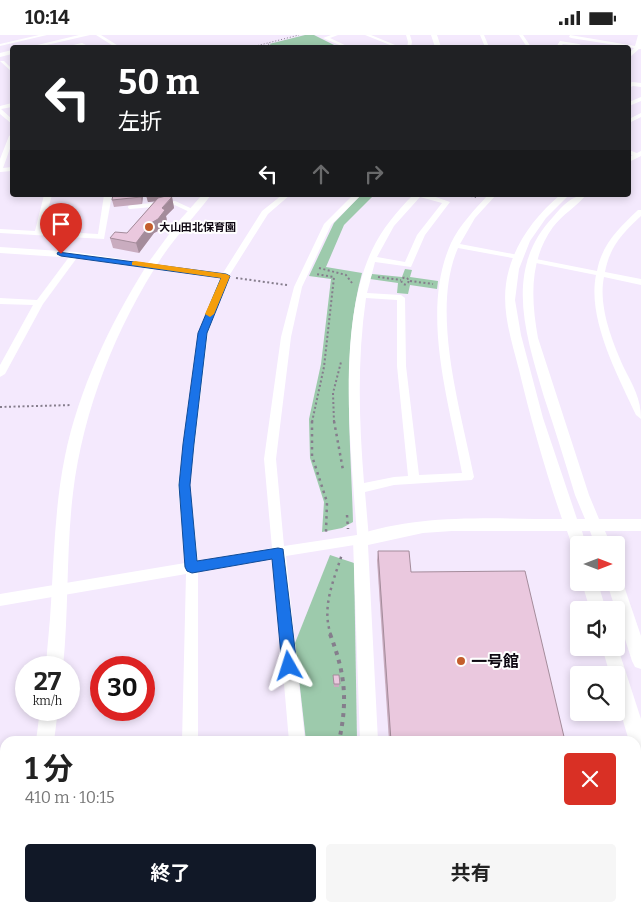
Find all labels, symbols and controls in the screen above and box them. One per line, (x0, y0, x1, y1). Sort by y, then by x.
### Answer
text: 10:14 (25, 6, 69, 29)
text: 50 m (118, 61, 199, 103)
icon: left (35, 65, 100, 130)
text: 左折 (118, 108, 162, 135)
icon: left (254, 160, 282, 188)
icon: ahead (307, 160, 335, 188)
icon: right (360, 160, 388, 188)
pin (40, 203, 82, 254)
icon: arrive (47, 210, 75, 238)
marker: 大山田北保育園 (143, 221, 155, 233)
place label: 大山田北保育園 (159, 221, 236, 234)
north arrow (570, 536, 625, 591)
map controls (570, 536, 625, 721)
button: sound (570, 601, 625, 656)
position arrow (262, 639, 314, 691)
place label: 一号館 (471, 652, 519, 671)
marker: 一号館 (455, 655, 467, 667)
speed limit sign: 30 (90, 656, 155, 721)
button: search (570, 666, 625, 721)
text: 27 (34, 667, 61, 697)
text: km/h (33, 694, 62, 708)
text: 1 分 (25, 751, 73, 787)
button: close (564, 753, 616, 805)
text: 410 m · 10:15 (25, 788, 115, 807)
button: 終了 (25, 844, 316, 902)
button: 共有 (326, 844, 616, 902)

